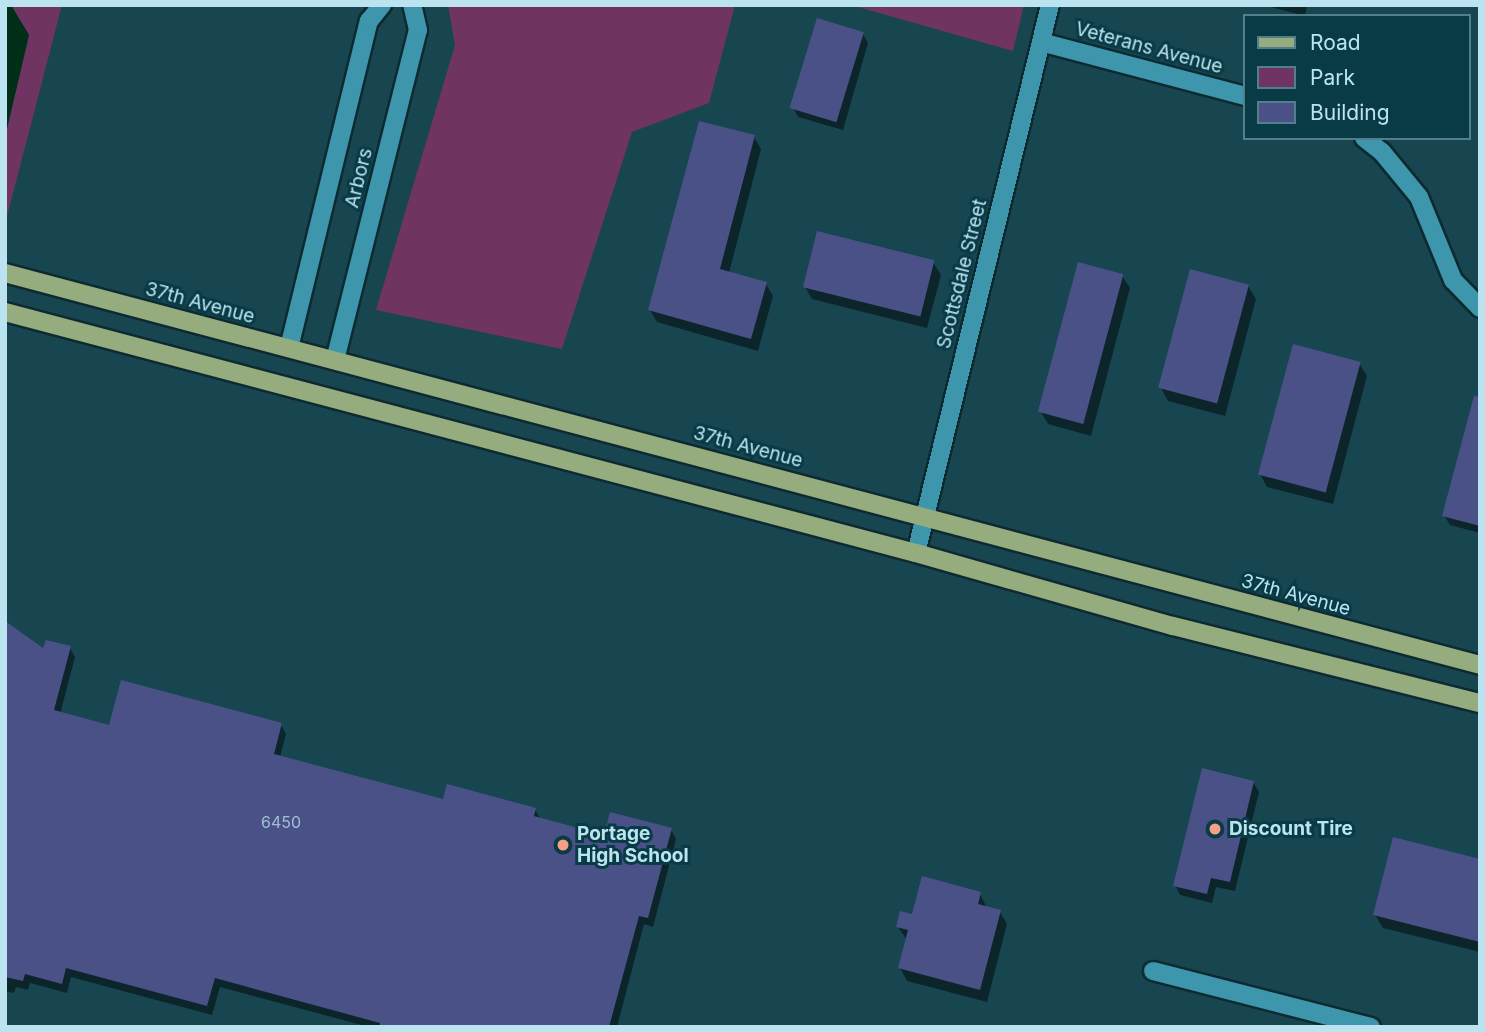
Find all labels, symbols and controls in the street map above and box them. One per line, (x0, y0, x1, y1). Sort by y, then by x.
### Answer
legend (1244, 14, 1471, 140)
street label: Veterans Avenue (1073, 17, 1225, 79)
text: Road (1310, 30, 1361, 55)
text: Park (1310, 65, 1355, 90)
text: Building (1310, 100, 1390, 125)
street label: Arbors (341, 146, 377, 210)
street label: Scottsdale Street (932, 197, 992, 351)
street label: 37th Avenue (143, 277, 257, 329)
street label: 37th Avenue (691, 421, 805, 473)
street label: 37th Avenue (1239, 569, 1353, 621)
house number: 6450 (261, 812, 301, 832)
place label: Discount Tire (1229, 818, 1353, 840)
marker: Discount Tire (1207, 821, 1223, 837)
place label: Portage High School (577, 823, 689, 867)
marker: Portage High School (555, 837, 571, 853)

